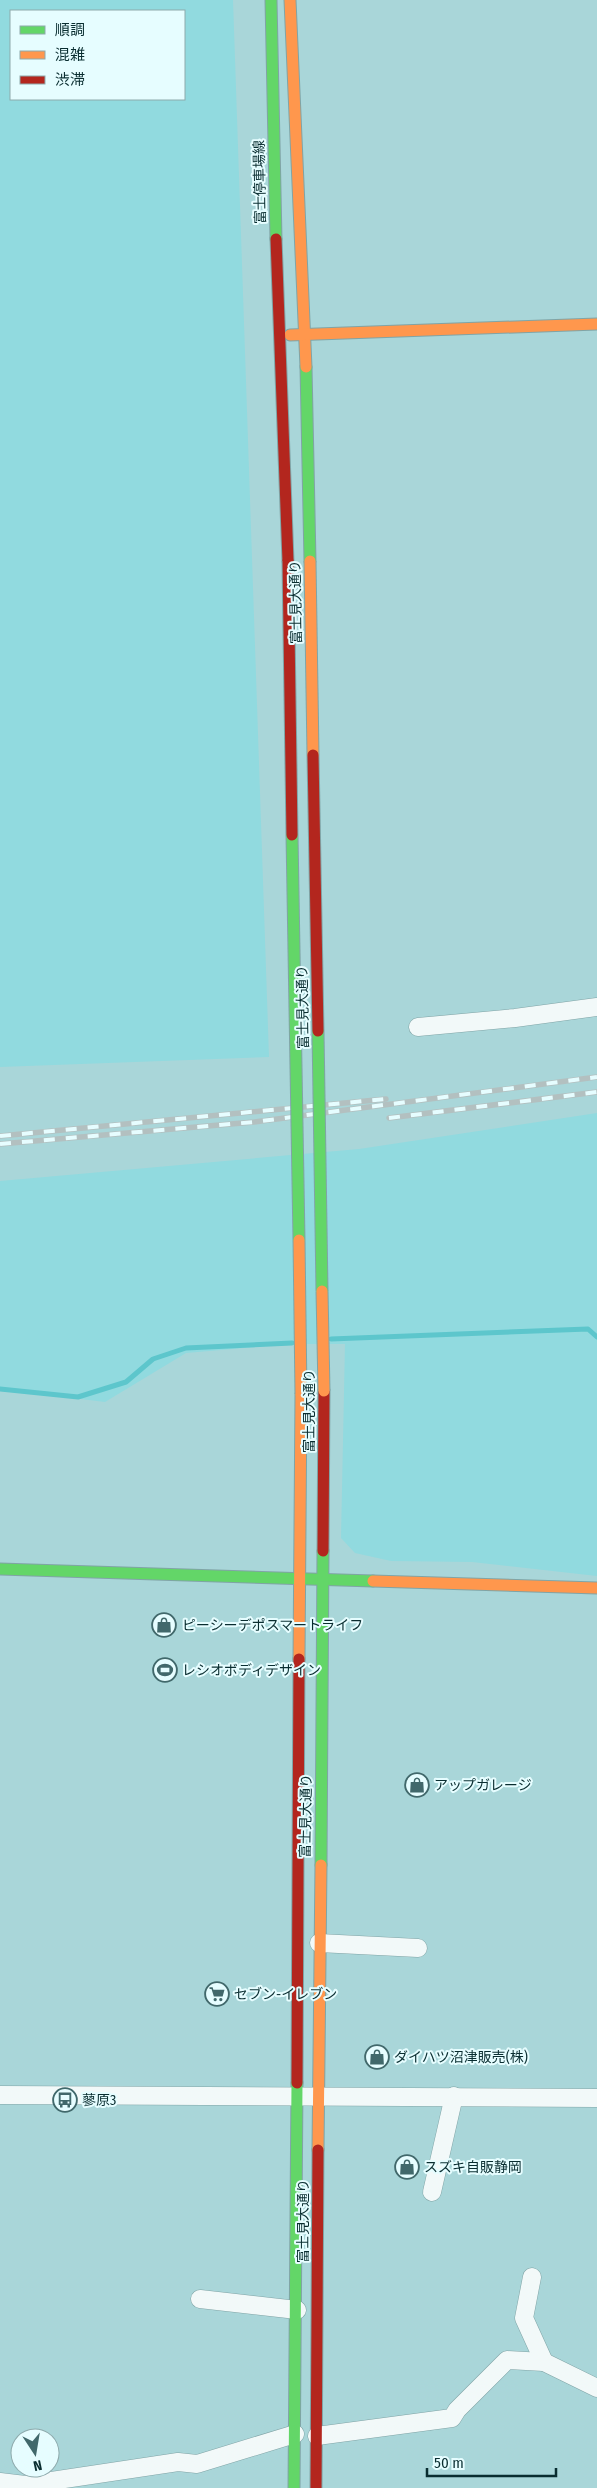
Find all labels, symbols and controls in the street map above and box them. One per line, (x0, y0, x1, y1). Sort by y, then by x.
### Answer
legend (10, 10, 185, 100)
text: 順調 (55, 21, 85, 39)
text: 混雑 (55, 46, 85, 64)
text: 渋滞 (55, 71, 85, 89)
street label: 富士停車場線 (251, 140, 269, 224)
street label: 富士見大通り (287, 560, 305, 644)
street label: 富士見大通り (294, 965, 312, 1049)
street label: 富士見大通り (301, 1369, 318, 1453)
shop icon: ピーシーデポスマートライフ (151, 1612, 177, 1638)
place label: ピーシーデポスマートライフ (182, 1617, 363, 1634)
sports icon: レシオボディデザイン (152, 1657, 178, 1683)
place label: レシオボディデザイン (182, 1662, 321, 1679)
shop icon: アップガレージ (404, 1772, 430, 1798)
street label: 富士見大通り (297, 1774, 315, 1858)
place label: アップガレージ (434, 1777, 532, 1794)
supermarket icon: セブン-イレブン (204, 1981, 230, 2007)
place label: セブン-イレブン (234, 1986, 337, 2003)
shop icon: ダイハツ沼津販売(株) (364, 2044, 390, 2070)
place label: ダイハツ沼津販売(株) (394, 2049, 528, 2066)
bus stop icon: 蓼原3 (52, 2087, 78, 2113)
place label: 蓼原3 (82, 2092, 116, 2109)
shop icon: スズキ自販静岡 (394, 2154, 420, 2180)
place label: スズキ自販静岡 (424, 2159, 522, 2176)
street label: 富士見大通り (295, 2179, 312, 2263)
north arrow (10, 2428, 60, 2478)
scale bar (427, 2446, 556, 2478)
text: 50 m (434, 2454, 464, 2472)
text: N (32, 2456, 43, 2474)

